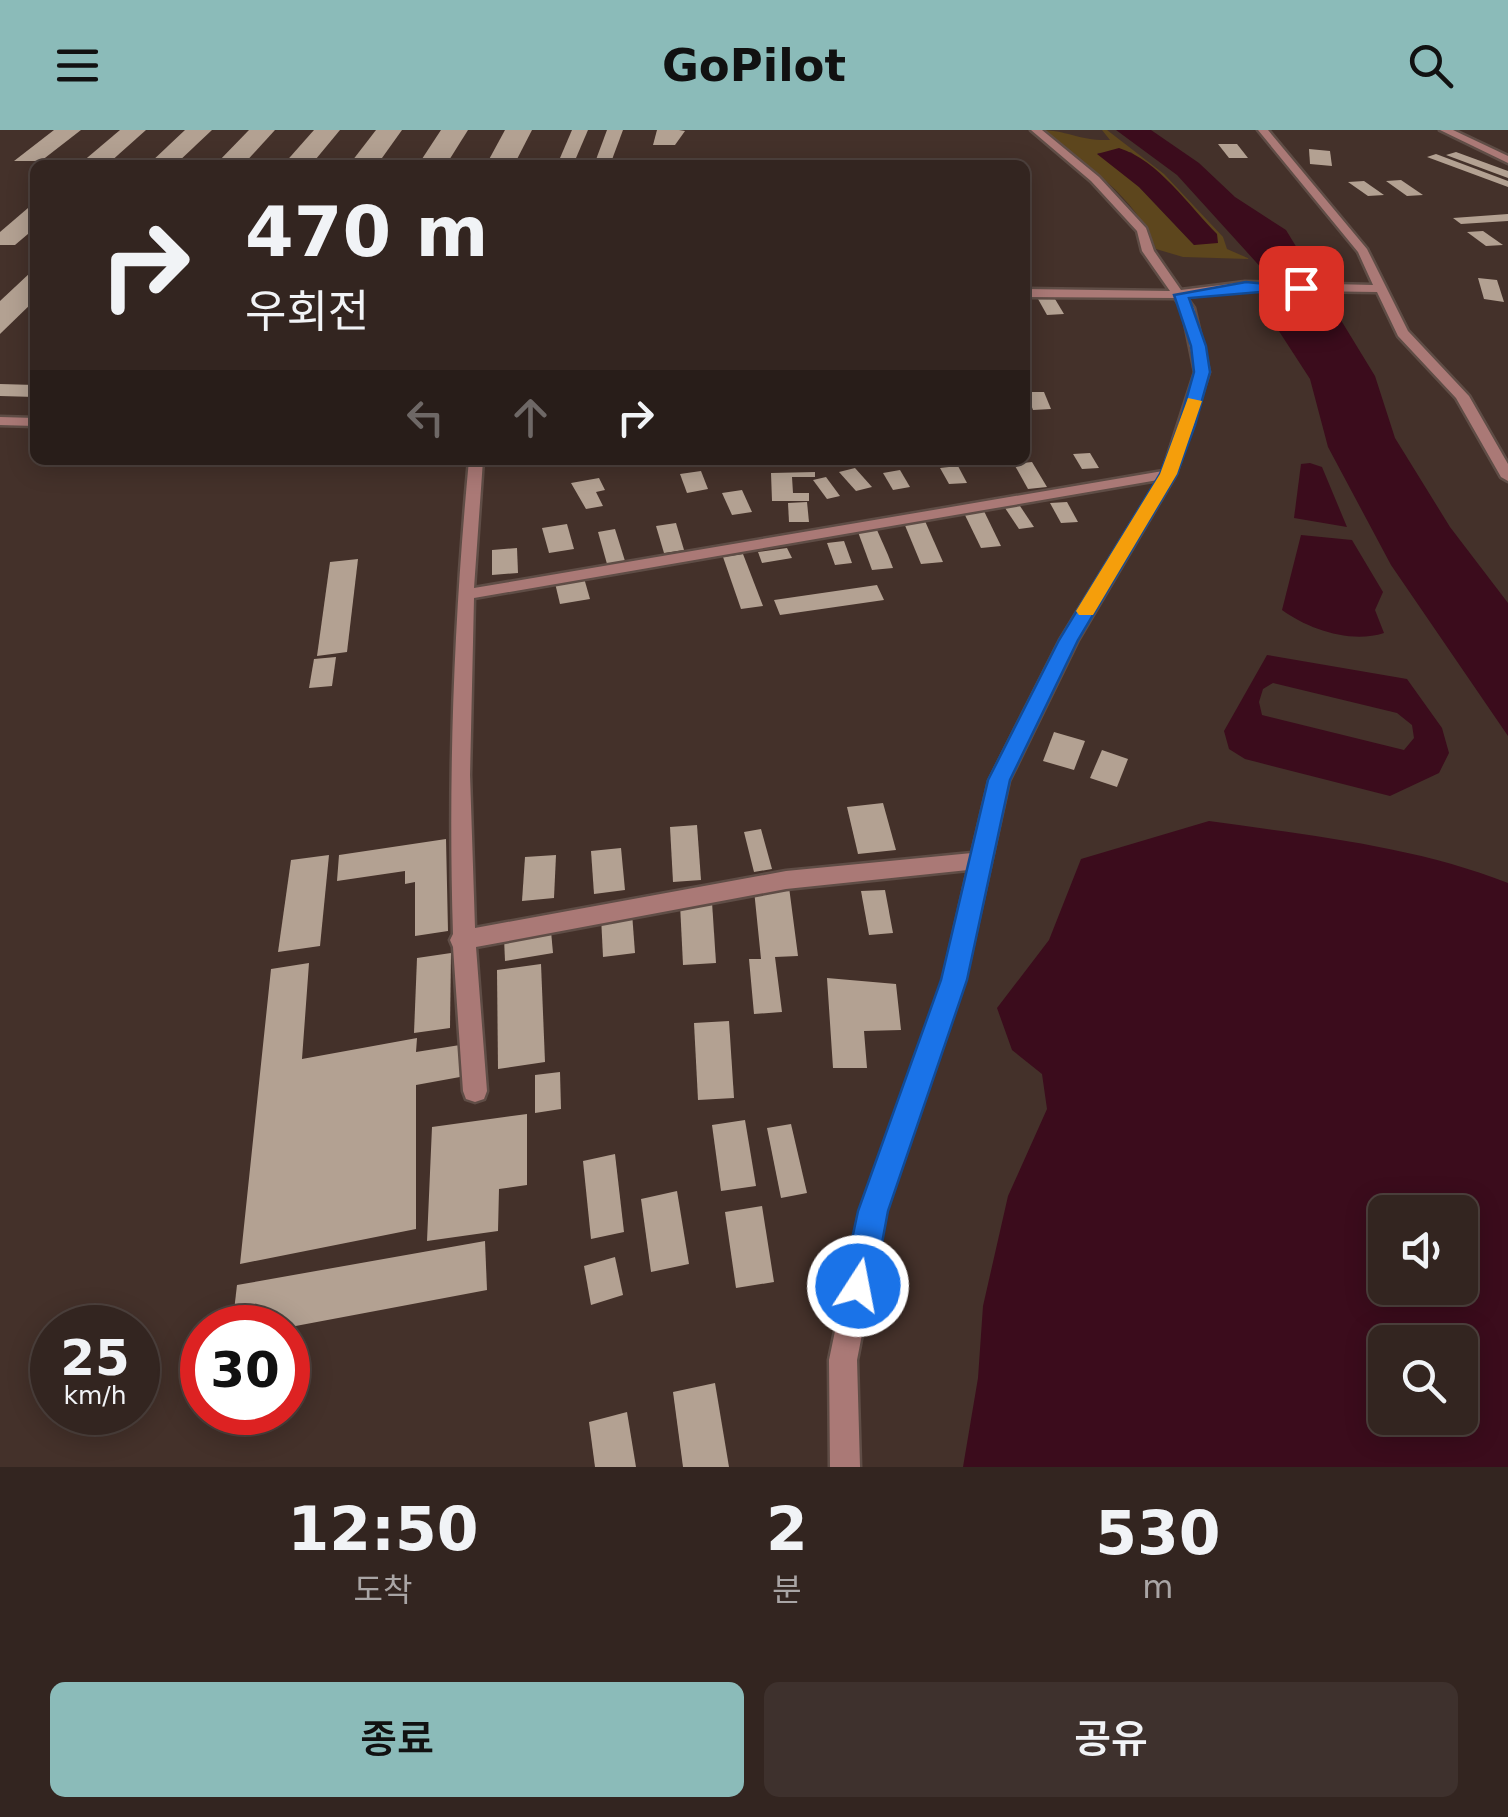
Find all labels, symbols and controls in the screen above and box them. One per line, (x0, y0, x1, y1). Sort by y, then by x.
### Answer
icon: menu (50, 38, 105, 93)
icon: search (1403, 38, 1458, 93)
text: GoPilot (662, 39, 846, 92)
text: 470 m (245, 191, 488, 273)
icon: right (80, 200, 210, 330)
pin (1259, 246, 1344, 331)
icon: arrive (1274, 261, 1329, 316)
text: 우회전 (245, 285, 369, 338)
icon: left (398, 390, 453, 445)
icon: ahead (503, 390, 558, 445)
icon: right (608, 390, 663, 445)
map controls (1368, 1195, 1478, 1435)
button: sound (1368, 1195, 1478, 1305)
position arrow (806, 1234, 910, 1338)
speed limit sign: 30 (180, 1305, 310, 1435)
button: search (1368, 1325, 1478, 1435)
text: 25 (60, 1329, 130, 1387)
text: km/h (63, 1381, 127, 1410)
text: 12:50 (288, 1494, 479, 1564)
text: 2 (766, 1494, 808, 1564)
text: 530 (1095, 1498, 1221, 1568)
text: m (1142, 1568, 1173, 1606)
text: 도착 (354, 1571, 412, 1609)
text: 분 (772, 1571, 802, 1609)
button: 종료 (50, 1682, 744, 1797)
button: 공유 (764, 1682, 1458, 1797)

